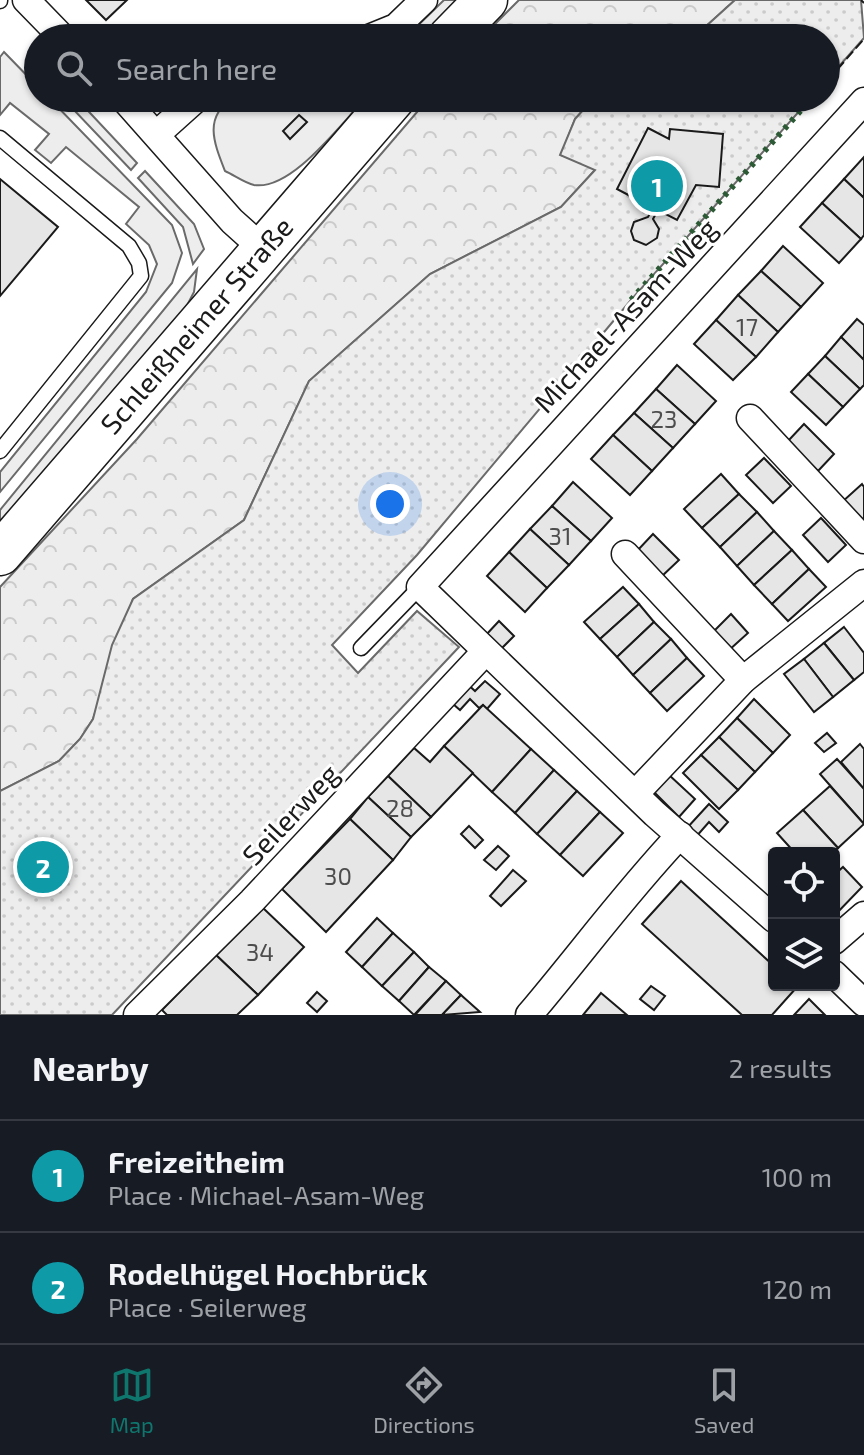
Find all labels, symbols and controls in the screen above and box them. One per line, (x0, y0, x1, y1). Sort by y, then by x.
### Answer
search box (24, 24, 840, 112)
icon: search (52, 46, 96, 90)
text: Search here (116, 50, 277, 86)
pin: 1 (631, 156, 683, 216)
street label: Schleißheimer Straße (93, 210, 299, 440)
street label: Michael-Asam-Weg (526, 211, 724, 419)
house number: 17 (736, 312, 758, 341)
house number: 23 (651, 404, 677, 433)
your location (370, 484, 410, 524)
house number: 31 (549, 521, 571, 550)
street label: Seilerweg (235, 756, 346, 872)
house number: 28 (386, 793, 414, 822)
pin: 2 (17, 837, 69, 897)
map controls (768, 847, 840, 991)
button: locate (768, 847, 840, 919)
house number: 30 (324, 861, 352, 890)
button: layers (768, 919, 840, 991)
house number: 34 (246, 937, 274, 966)
text: Nearby (32, 1047, 149, 1088)
text: 2 results (729, 1052, 832, 1083)
text: Freizeitheim (108, 1143, 285, 1179)
text: 1 (52, 1161, 64, 1192)
text: 100 m (762, 1161, 832, 1192)
text: Place · Michael-Asam-Weg (108, 1179, 424, 1210)
text: Rodelhügel Hochbrück (108, 1255, 427, 1291)
text: 2 (50, 1273, 66, 1304)
text: 120 m (763, 1273, 832, 1304)
text: Place · Seilerweg (108, 1291, 306, 1322)
tab: Map (110, 1363, 154, 1437)
tab: Directions (373, 1363, 475, 1437)
tab: Saved (694, 1363, 754, 1437)

